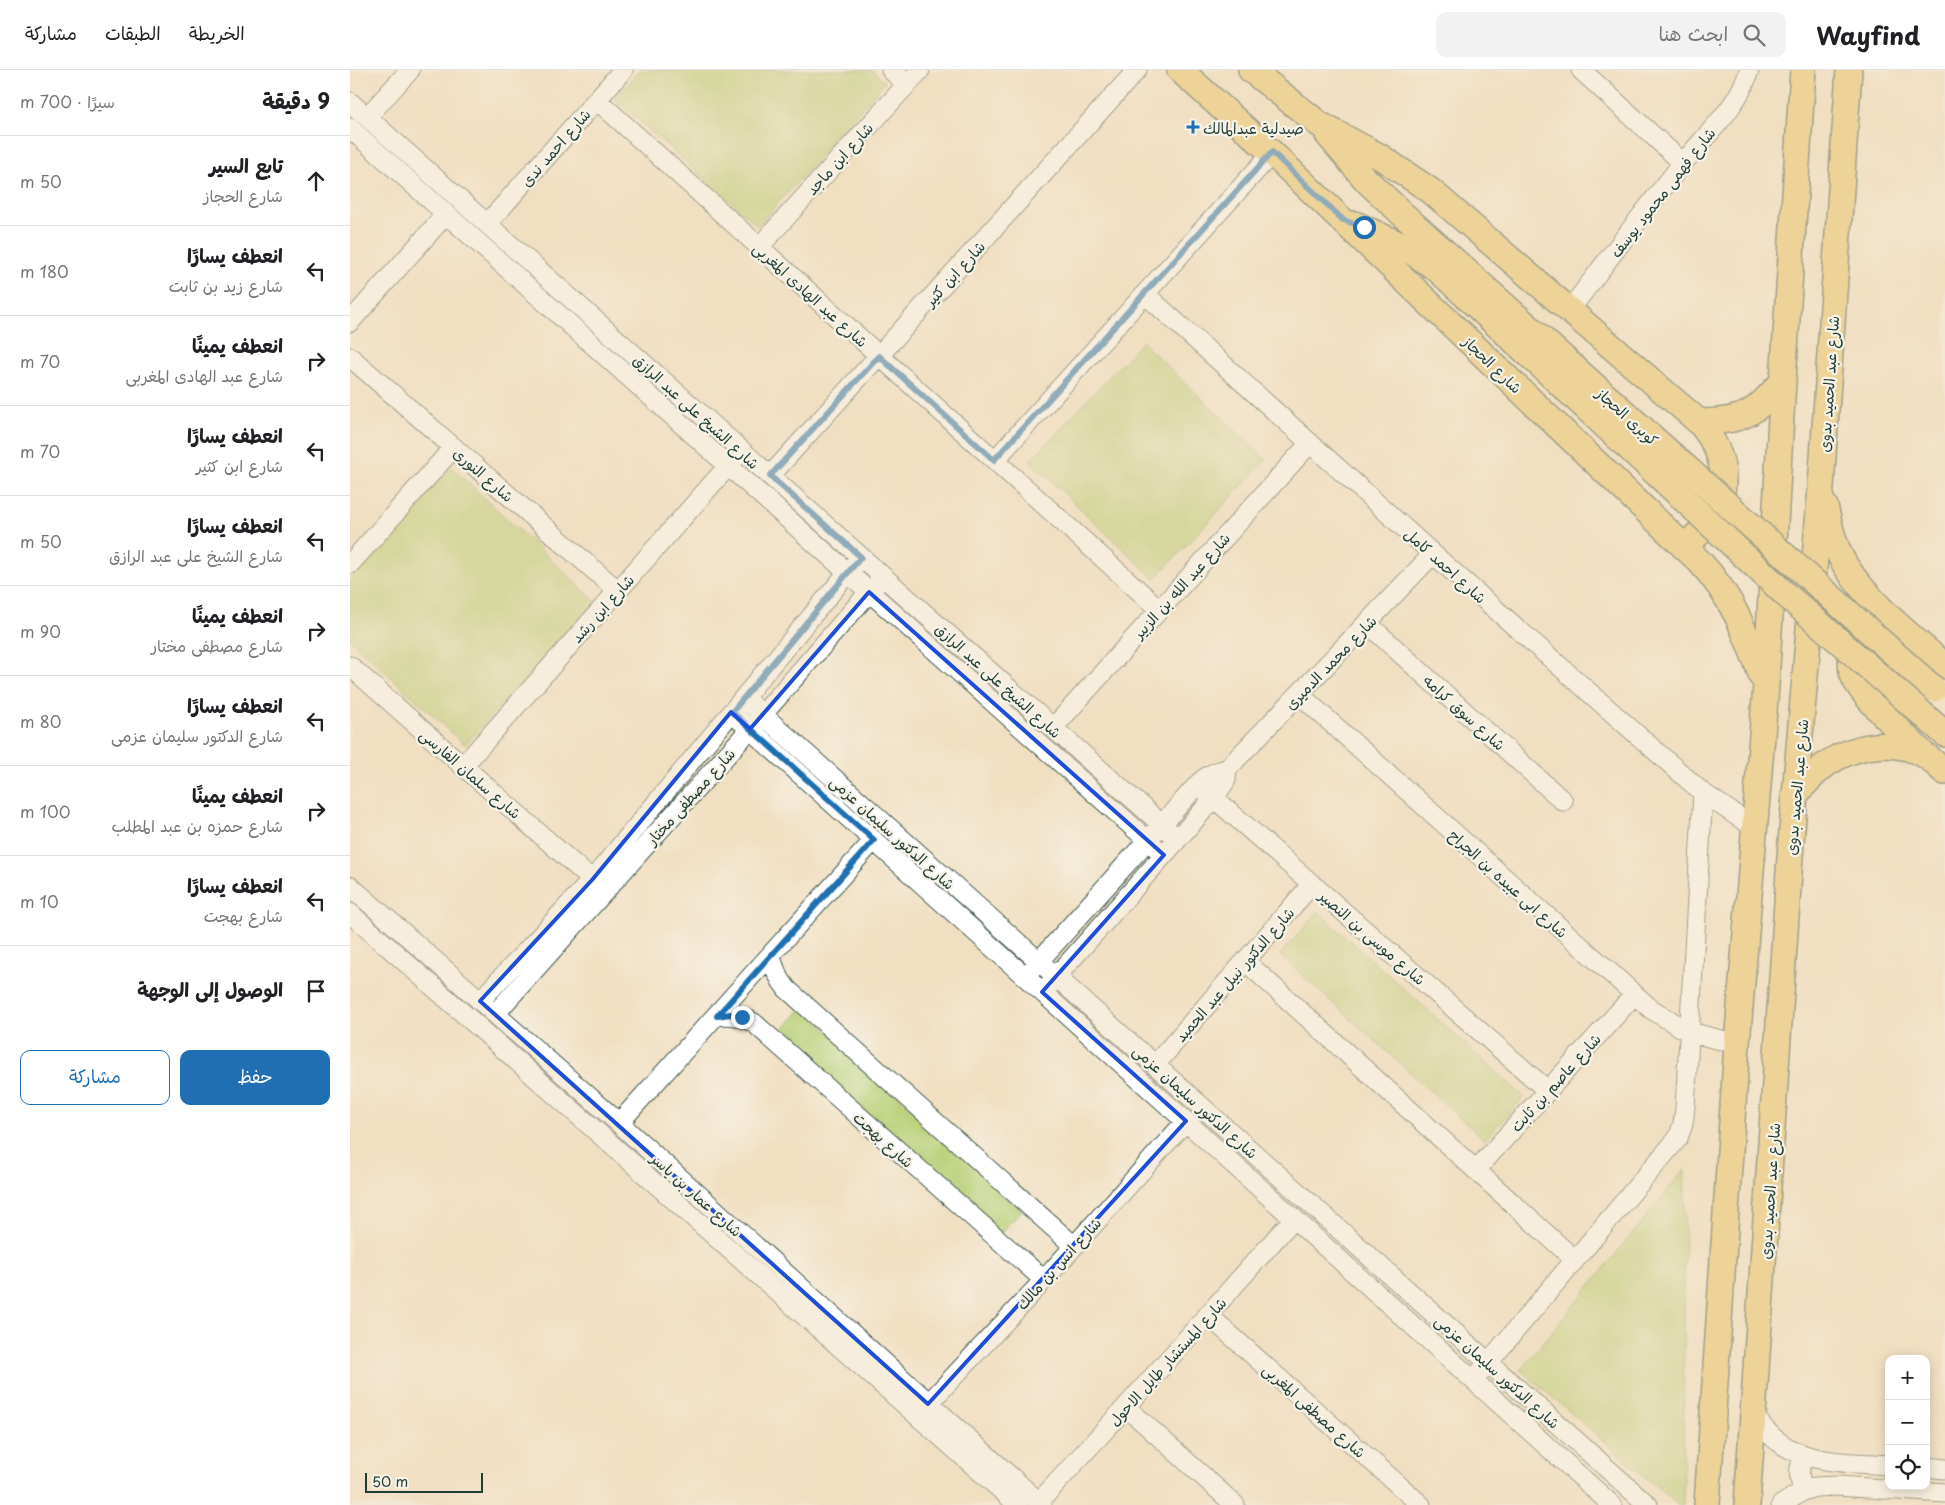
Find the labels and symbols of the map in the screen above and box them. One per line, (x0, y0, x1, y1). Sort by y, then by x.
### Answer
street label: شارع احمد ندى (514, 103, 596, 191)
street label: شارع ابن ماجد (800, 116, 878, 200)
place label: صيدلية عبدالمالك (1203, 116, 1304, 139)
marker: صيدلية عبدالمالك (1187, 121, 1199, 133)
street label: شارع فهمى محمود يوسف (1604, 122, 1720, 262)
route start (1353, 216, 1376, 239)
street label: شارع ابن كثير (917, 235, 990, 312)
street label: شارع عبد الهادى المغربى (748, 236, 874, 352)
street label: شارع عبد الحميد بدوى (1812, 315, 1844, 453)
street label: شارع الحجاز (1457, 329, 1528, 398)
street label: شارع الشيخ على عبد الرازق (629, 348, 765, 474)
street label: كوبرى الحجاز (1591, 381, 1664, 450)
street label: شارع النورى (449, 441, 519, 507)
street label: شارع احمد كامل (1400, 522, 1492, 608)
street label: شارع عبد الله بن الزبير (1126, 527, 1235, 645)
street label: شارع ابن رشد (565, 569, 639, 647)
street label: شارع محمد الدميرى (1279, 609, 1381, 715)
street label: شارع الشيخ على عبد الرازق (931, 617, 1067, 743)
street label: شارع سوق كرامه (1419, 669, 1511, 755)
street label: شارع عبد الحميد بدوى (1779, 718, 1813, 856)
street label: شارع سلمان الفارسى (415, 722, 527, 824)
street label: شارع مصطفى مختار (639, 742, 740, 850)
street label: شارع الدكتور سليمان عزمى (825, 769, 961, 895)
street label: شارع ابى عبيده بن الجراح (1444, 823, 1574, 943)
street label: شارع موسى بن النصير (1313, 883, 1431, 990)
street label: شارع الدكتور نبيل عبد الحميد (1169, 901, 1299, 1047)
route end (731, 1006, 754, 1029)
street label: شارع عاصم بن ثابت (1504, 1028, 1607, 1138)
street label: شارع الدكتور سليمان عزمى (1128, 1038, 1264, 1164)
street label: شارع بهجت (849, 1106, 919, 1172)
street label: شارع عبد الحميد بدوى (1753, 1122, 1785, 1260)
street label: شارع عمار بن ياسر (645, 1145, 748, 1241)
street label: شارع انس بن مالك (1010, 1212, 1106, 1314)
street label: شارع المستشار طايل الاحول (1103, 1291, 1231, 1431)
street label: شارع الدكتور سليمان عزمى (1430, 1308, 1566, 1434)
street label: شارع مصطفى المغربى (1258, 1357, 1372, 1463)
scale bar (365, 1470, 482, 1493)

